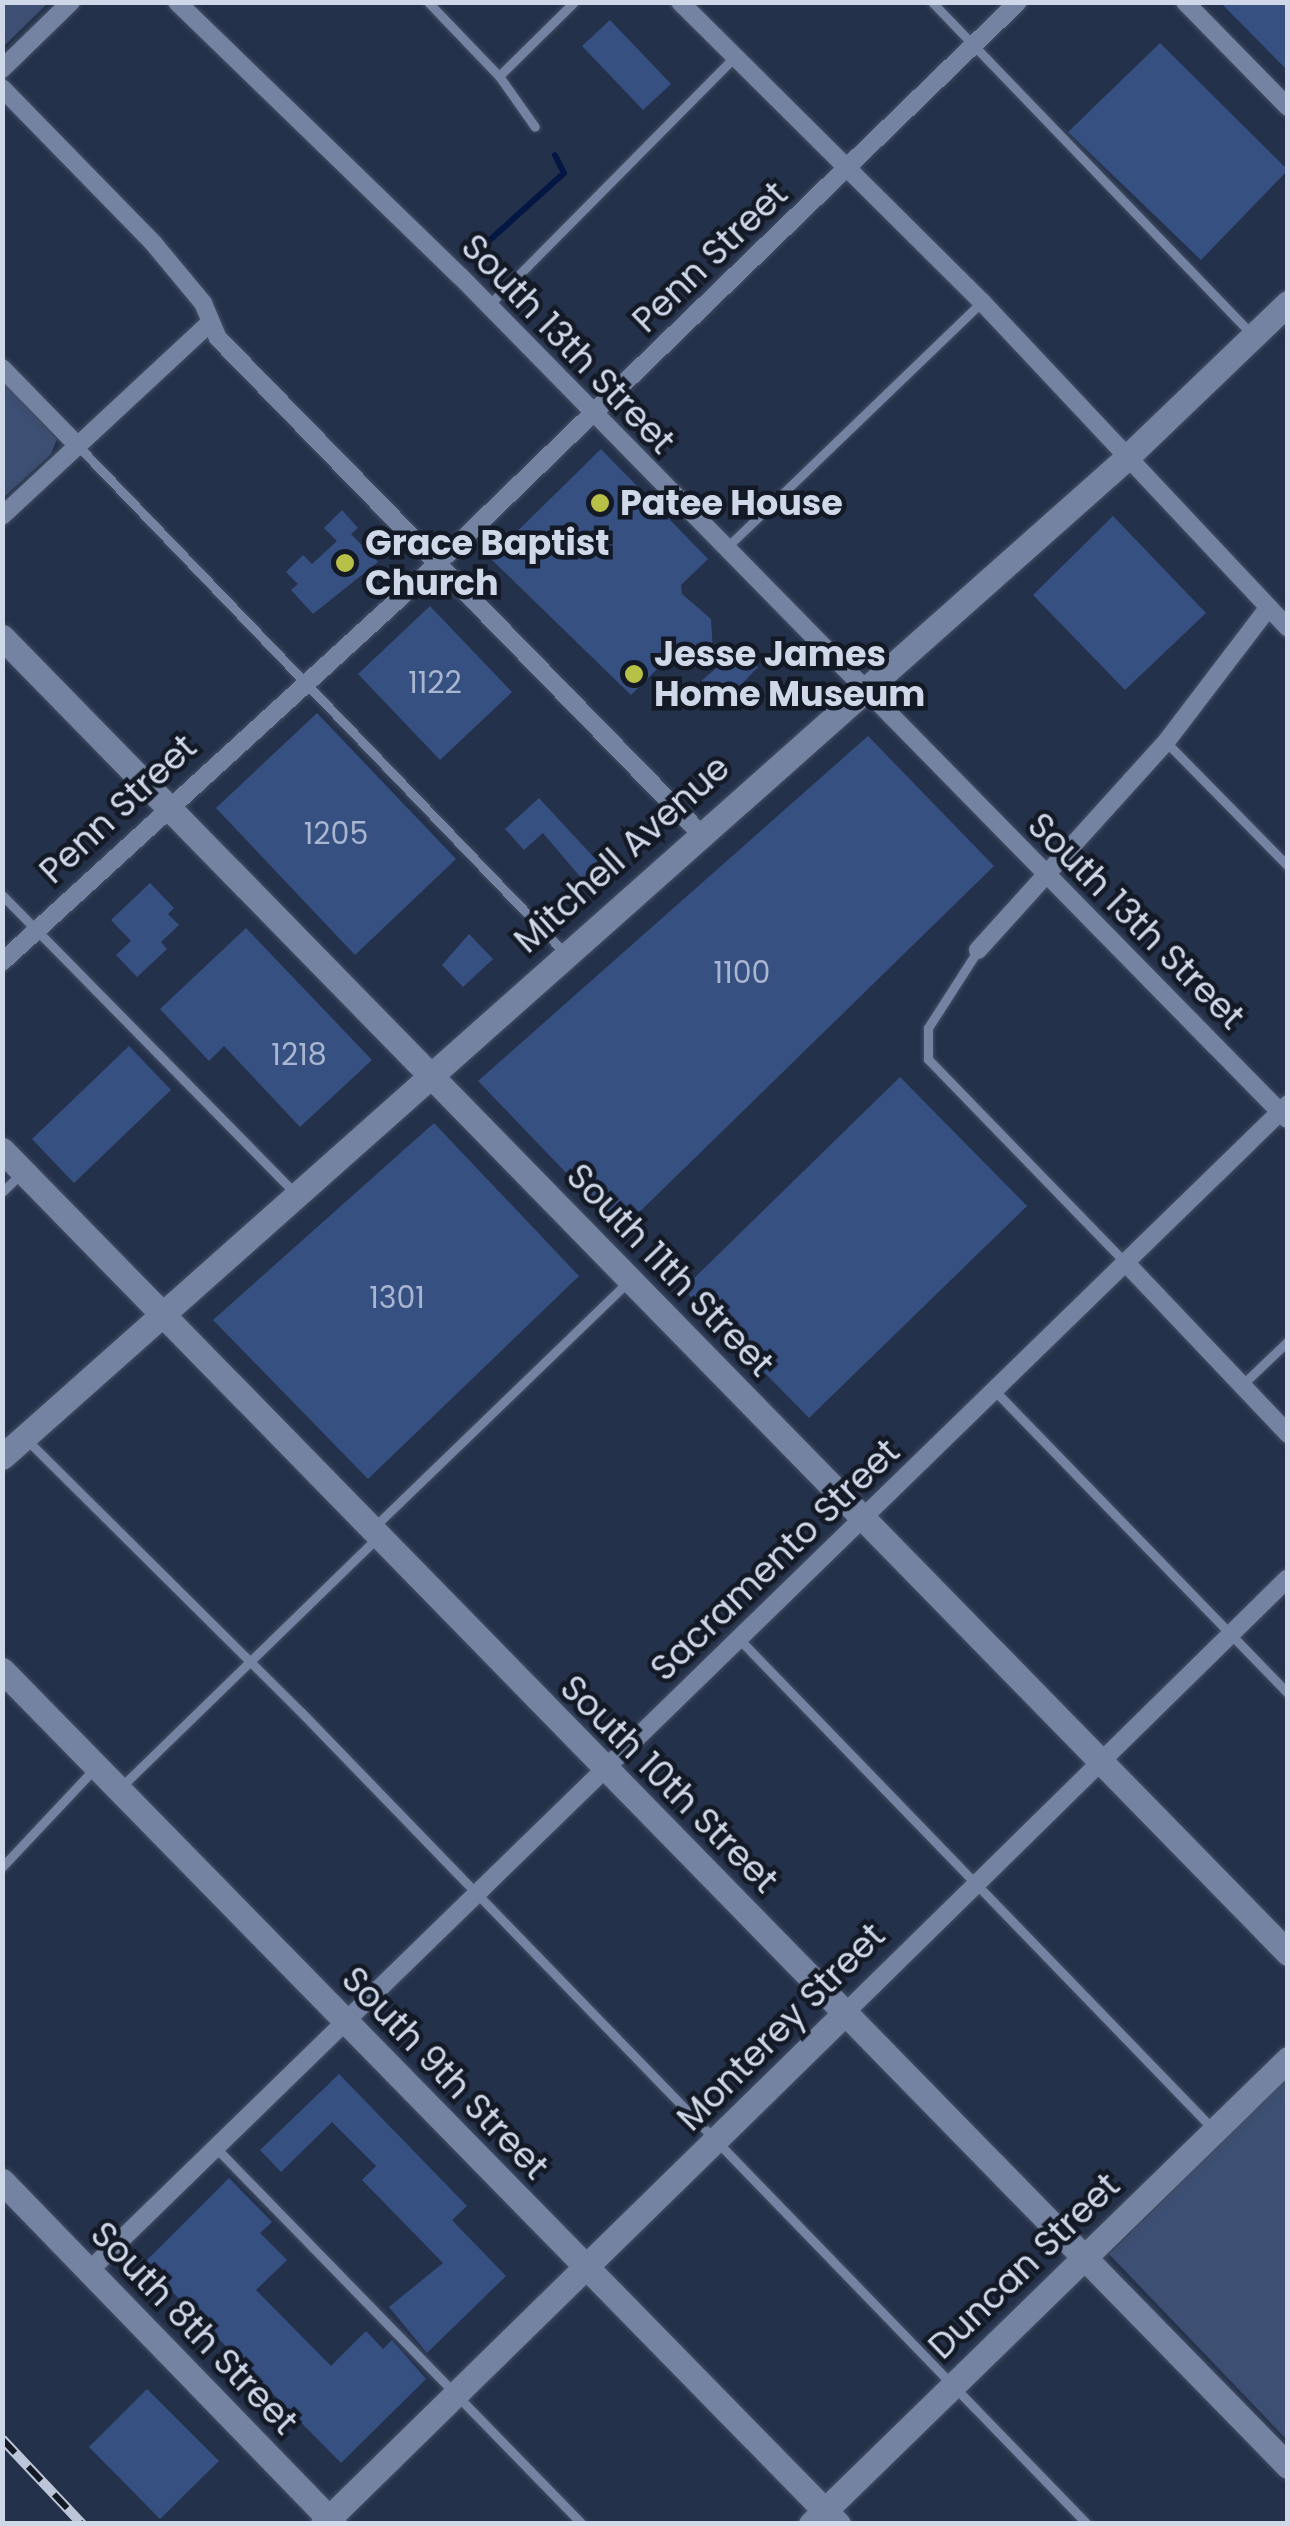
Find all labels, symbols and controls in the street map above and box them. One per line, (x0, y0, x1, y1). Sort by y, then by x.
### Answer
street label: Penn Street (624, 173, 796, 341)
street label: South 13th Street (453, 226, 683, 462)
place label: Patee House (620, 482, 843, 524)
marker: Patee House (589, 492, 611, 514)
place label: Grace Baptist Church (365, 522, 609, 604)
marker: Grace Baptist Church (334, 552, 356, 574)
place label: Jesse James Home Museum (654, 633, 925, 715)
marker: Jesse James Home Museum (623, 663, 645, 685)
house number: 1122 (408, 665, 462, 701)
street label: Penn Street (31, 726, 205, 892)
street label: Mitchell Avenue (506, 746, 738, 962)
street label: South 13th Street (1019, 804, 1253, 1038)
house number: 1205 (304, 816, 368, 852)
house number: 1100 (714, 955, 770, 991)
house number: 1218 (271, 1037, 327, 1073)
street label: South 11th Street (558, 1155, 782, 1385)
house number: 1301 (369, 1280, 425, 1316)
street label: Sacramento Street (642, 1431, 908, 1689)
street label: South 10th Street (552, 1667, 786, 1901)
street label: Monterey Street (669, 1915, 893, 2139)
street label: South 9th Street (333, 1958, 557, 2188)
street label: Duncan Street (920, 2165, 1128, 2367)
street label: South 8th Street (82, 2213, 306, 2443)

